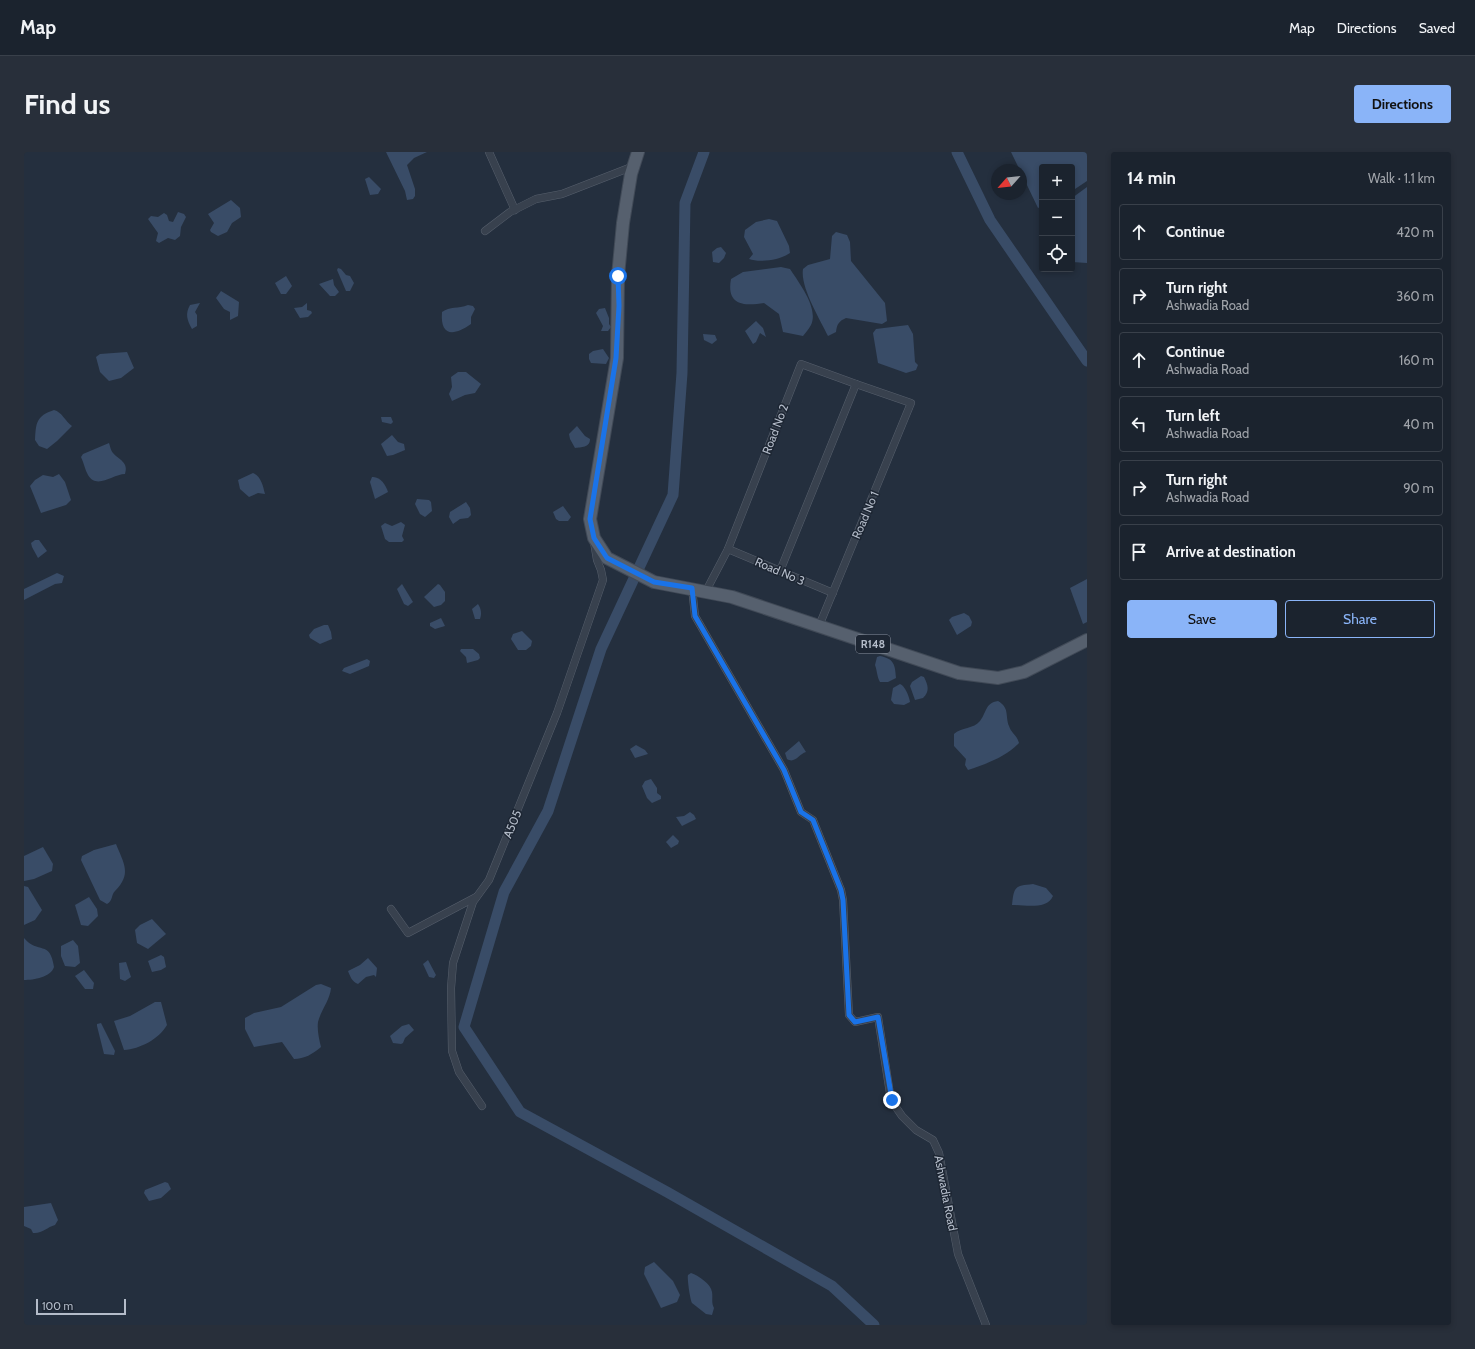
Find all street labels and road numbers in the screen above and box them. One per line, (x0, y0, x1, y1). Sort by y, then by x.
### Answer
street label: Road No 2 (759, 402, 791, 456)
street label: Road No 1 (848, 489, 882, 541)
street label: Road No 3 (753, 554, 807, 588)
road number: R148 (856, 635, 890, 653)
street label: A505 (500, 808, 524, 840)
street label: Ashwadia Road (931, 1154, 961, 1232)

